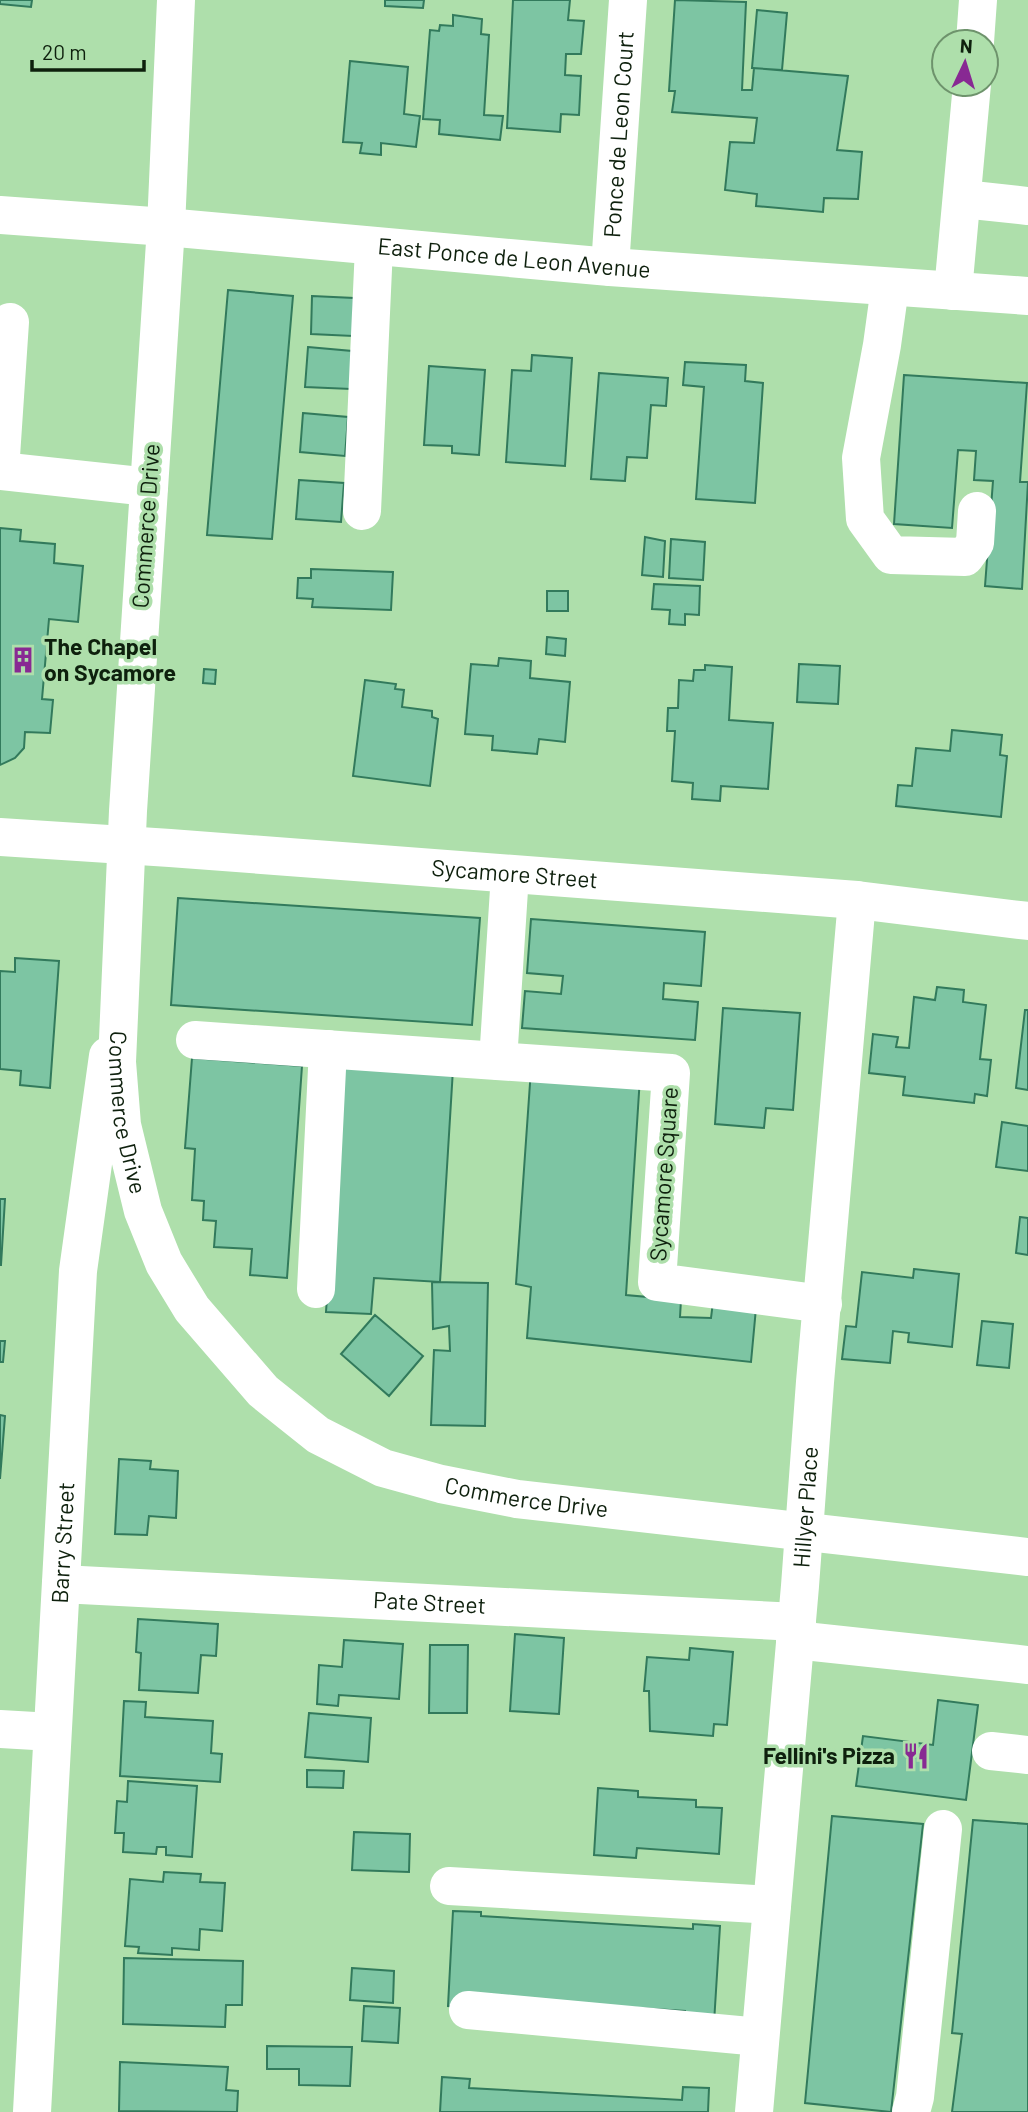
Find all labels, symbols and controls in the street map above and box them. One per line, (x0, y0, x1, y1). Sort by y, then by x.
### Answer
scale bar (32, 28, 144, 72)
north arrow (930, 28, 1000, 98)
street label: Ponce de Leon Court (597, 30, 639, 238)
text: N (959, 34, 973, 57)
text: 20 m (42, 39, 87, 64)
street label: East Ponce de Leon Avenue (377, 231, 652, 283)
street label: Commerce Drive (125, 443, 165, 609)
place label: The Chapel on Sycamore (44, 632, 176, 686)
building icon: The Chapel on Sycamore (8, 645, 38, 675)
street label: Sycamore Street (431, 853, 599, 893)
street label: Commerce Drive (104, 1030, 153, 1197)
street label: Sycamore Square (643, 1086, 683, 1262)
street label: Hillyer Place (786, 1445, 823, 1569)
street label: Commerce Drive (443, 1470, 610, 1522)
street label: Barry Street (45, 1481, 79, 1604)
street label: Pate Street (372, 1585, 487, 1619)
place label: Fellini's Pizza (763, 1741, 895, 1769)
restaurant icon: Fellini's Pizza (901, 1741, 931, 1771)

